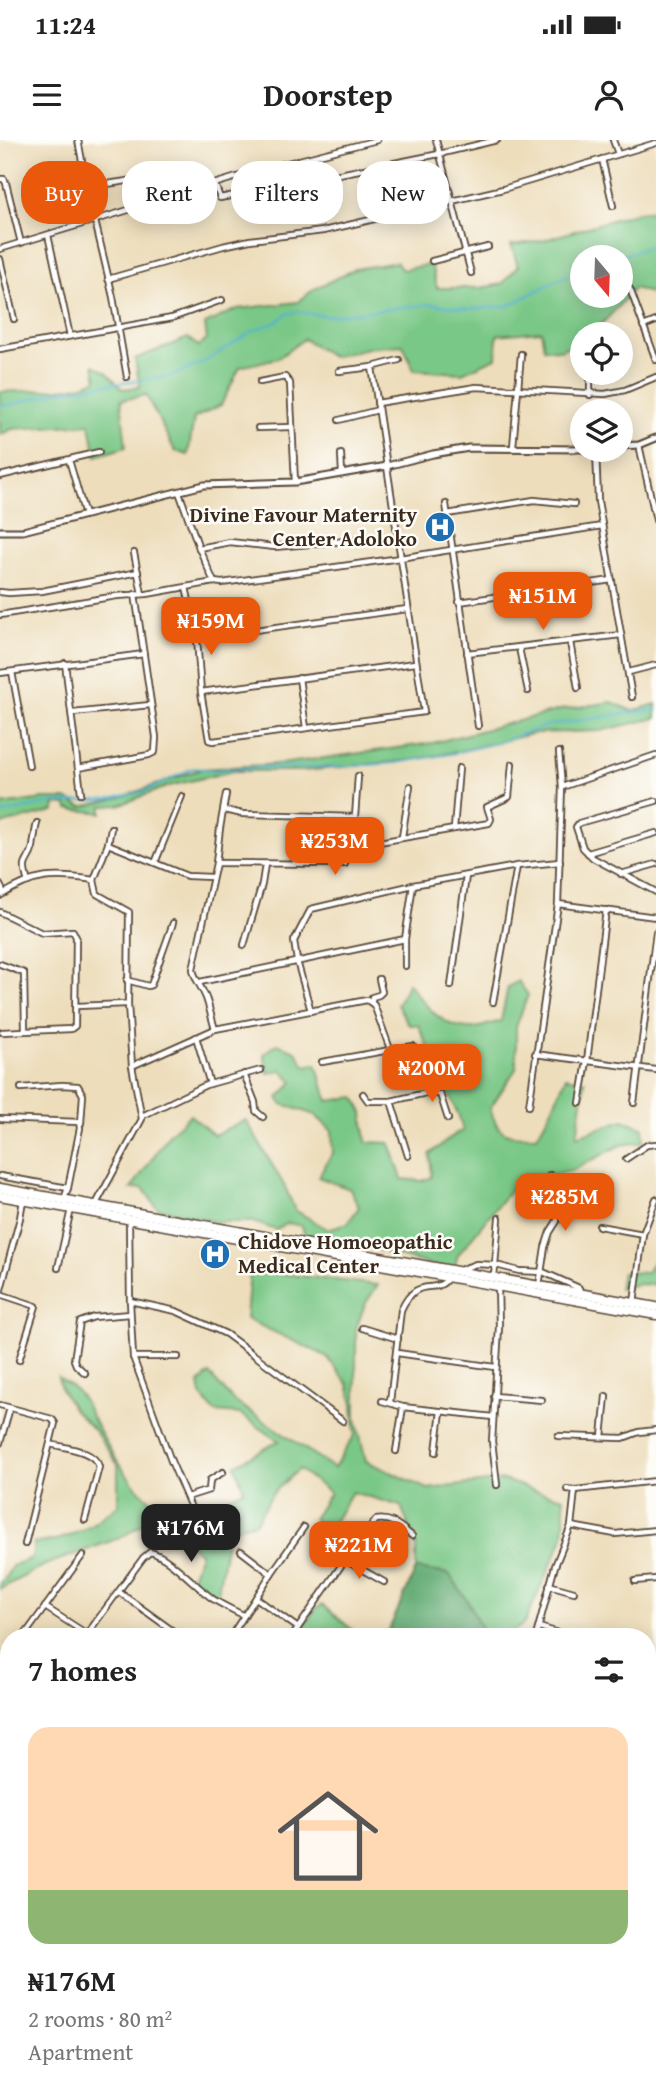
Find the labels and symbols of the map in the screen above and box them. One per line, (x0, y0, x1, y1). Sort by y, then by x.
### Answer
north arrow (570, 245, 634, 308)
place label: Divine Favour Maternity Center Adoloko (189, 499, 417, 554)
hospital icon: Divine Favour Maternity Center Adoloko (423, 510, 457, 544)
pin: ₦151M (494, 573, 592, 632)
pin: ₦159M (162, 598, 260, 657)
pin: ₦253M (286, 818, 384, 877)
pin: ₦200M (383, 1044, 481, 1104)
pin: ₦285M (516, 1174, 614, 1233)
place label: Chidove Homoeopathic Medical Center (238, 1226, 453, 1281)
hospital icon: Chidove Homoeopathic Medical Center (198, 1237, 232, 1271)
pin: ₦176M (142, 1504, 240, 1564)
pin: ₦221M (310, 1522, 408, 1581)

